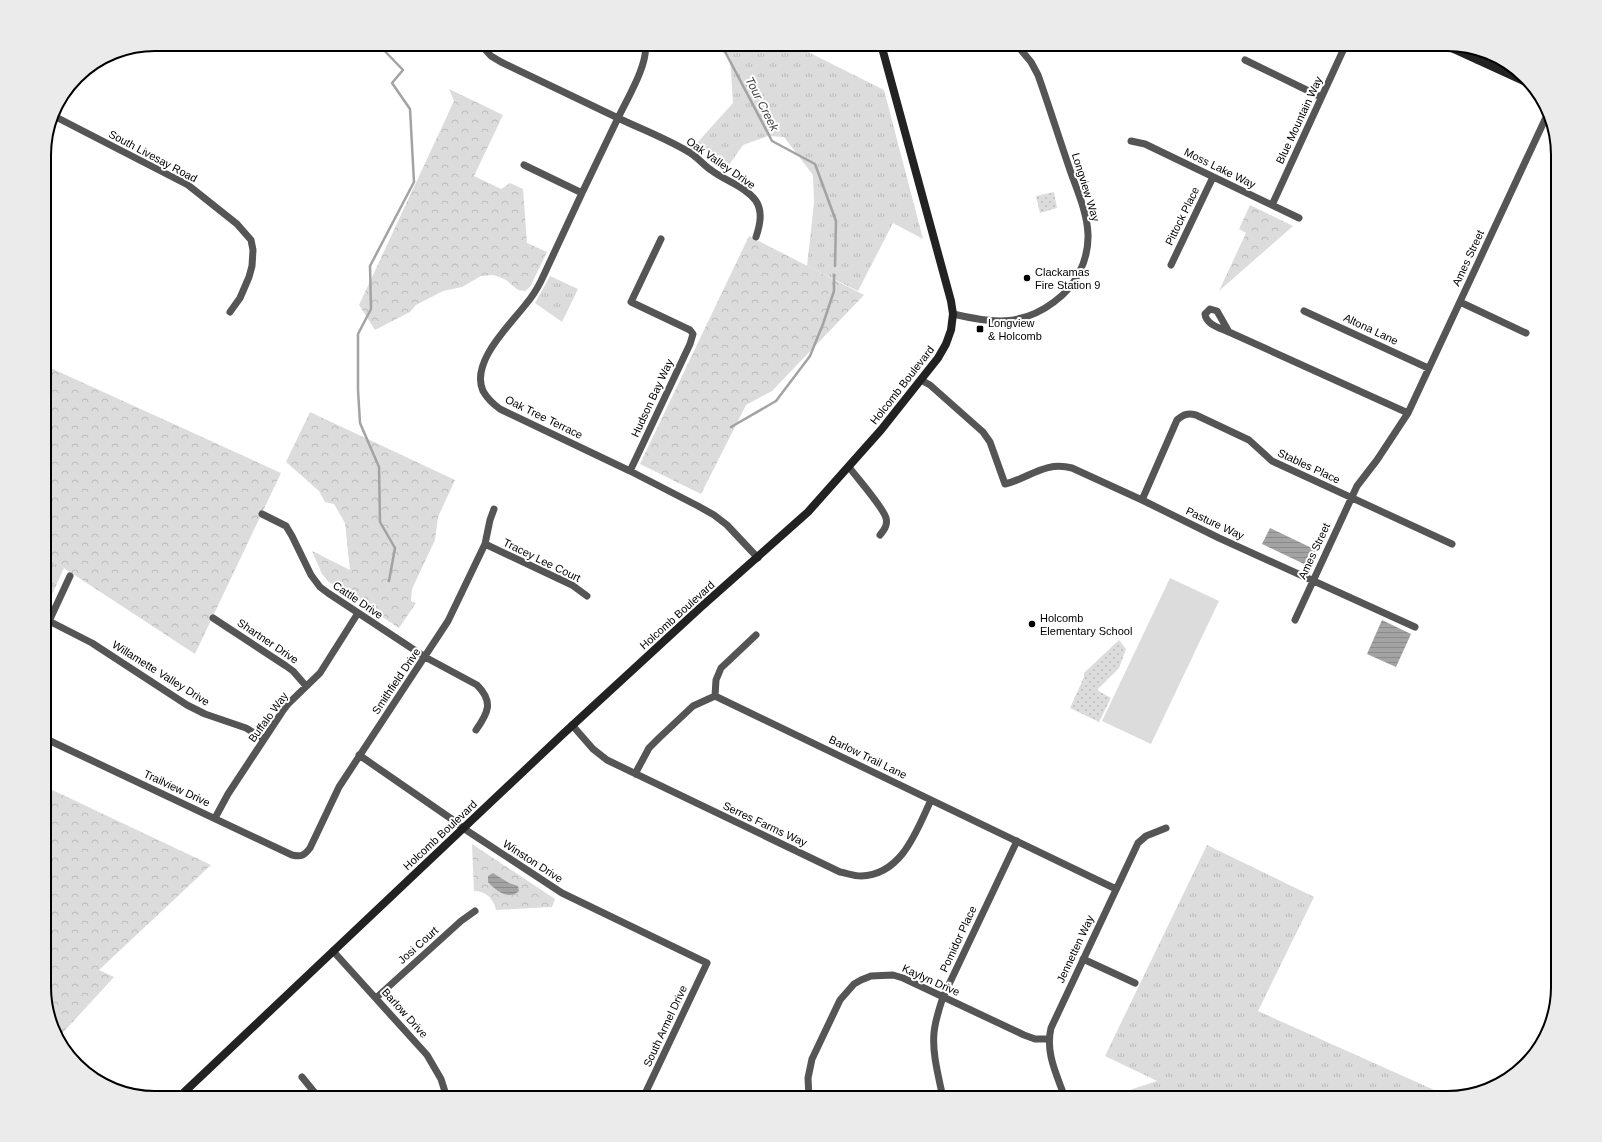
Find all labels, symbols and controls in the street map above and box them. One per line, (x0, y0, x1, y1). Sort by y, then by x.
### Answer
street label: Blue Mountain Way (1273, 74, 1325, 166)
water label: Tour Creek (742, 75, 782, 134)
street label: South Livesay Road (107, 128, 199, 184)
street label: Oak Valley Drive (684, 135, 758, 191)
street label: Moss Lake Way (1182, 146, 1258, 191)
street label: Longview Way (1070, 151, 1102, 223)
street label: Pittock Place (1163, 185, 1201, 247)
street label: Ames Street (1450, 228, 1486, 288)
place label: Clackamas Fire Station 9 (1035, 266, 1100, 291)
marker: Clackamas Fire Station 9 (1022, 273, 1032, 283)
street label: Altona Lane (1342, 311, 1400, 347)
place label: Longview & Holcomb (988, 317, 1042, 342)
marker: Longview & Holcomb (975, 324, 985, 334)
street label: Holcomb Boulevard (868, 343, 936, 427)
street label: Hudson Bay Way (629, 357, 676, 439)
street label: Oak Tree Terrace (503, 393, 585, 441)
street label: Stables Place (1276, 446, 1342, 486)
street label: Pasture Way (1184, 504, 1246, 542)
street label: Ames Street (1296, 521, 1332, 581)
street label: Tracey Lee Court (501, 536, 583, 584)
street label: Holcomb Boulevard (637, 578, 717, 652)
street label: Cattle Drive (331, 579, 385, 621)
place label: Holcomb Elementary School (1040, 612, 1132, 637)
street label: Shartner Drive (235, 616, 301, 666)
marker: Holcomb Elementary School (1027, 619, 1037, 629)
street label: Willamette Valley Drive (110, 638, 212, 708)
street label: Smithfield Drive (369, 646, 423, 716)
street label: Buffalo Way (246, 689, 290, 744)
street label: Barlow Trail Lane (827, 733, 909, 781)
street label: Trailview Drive (142, 767, 212, 809)
street label: Holcomb Boulevard (401, 798, 479, 872)
street label: Serres Farms Way (721, 799, 809, 849)
street label: Winston Drive (501, 837, 565, 885)
street label: Pomidor Place (937, 904, 979, 974)
street label: Jennetten Way (1054, 913, 1096, 985)
street label: Josi Court (396, 924, 440, 966)
street label: Kaylyn Drive (900, 962, 962, 998)
street label: South Armel Drive (641, 983, 689, 1069)
street label: Barlow Drive (380, 986, 430, 1040)

